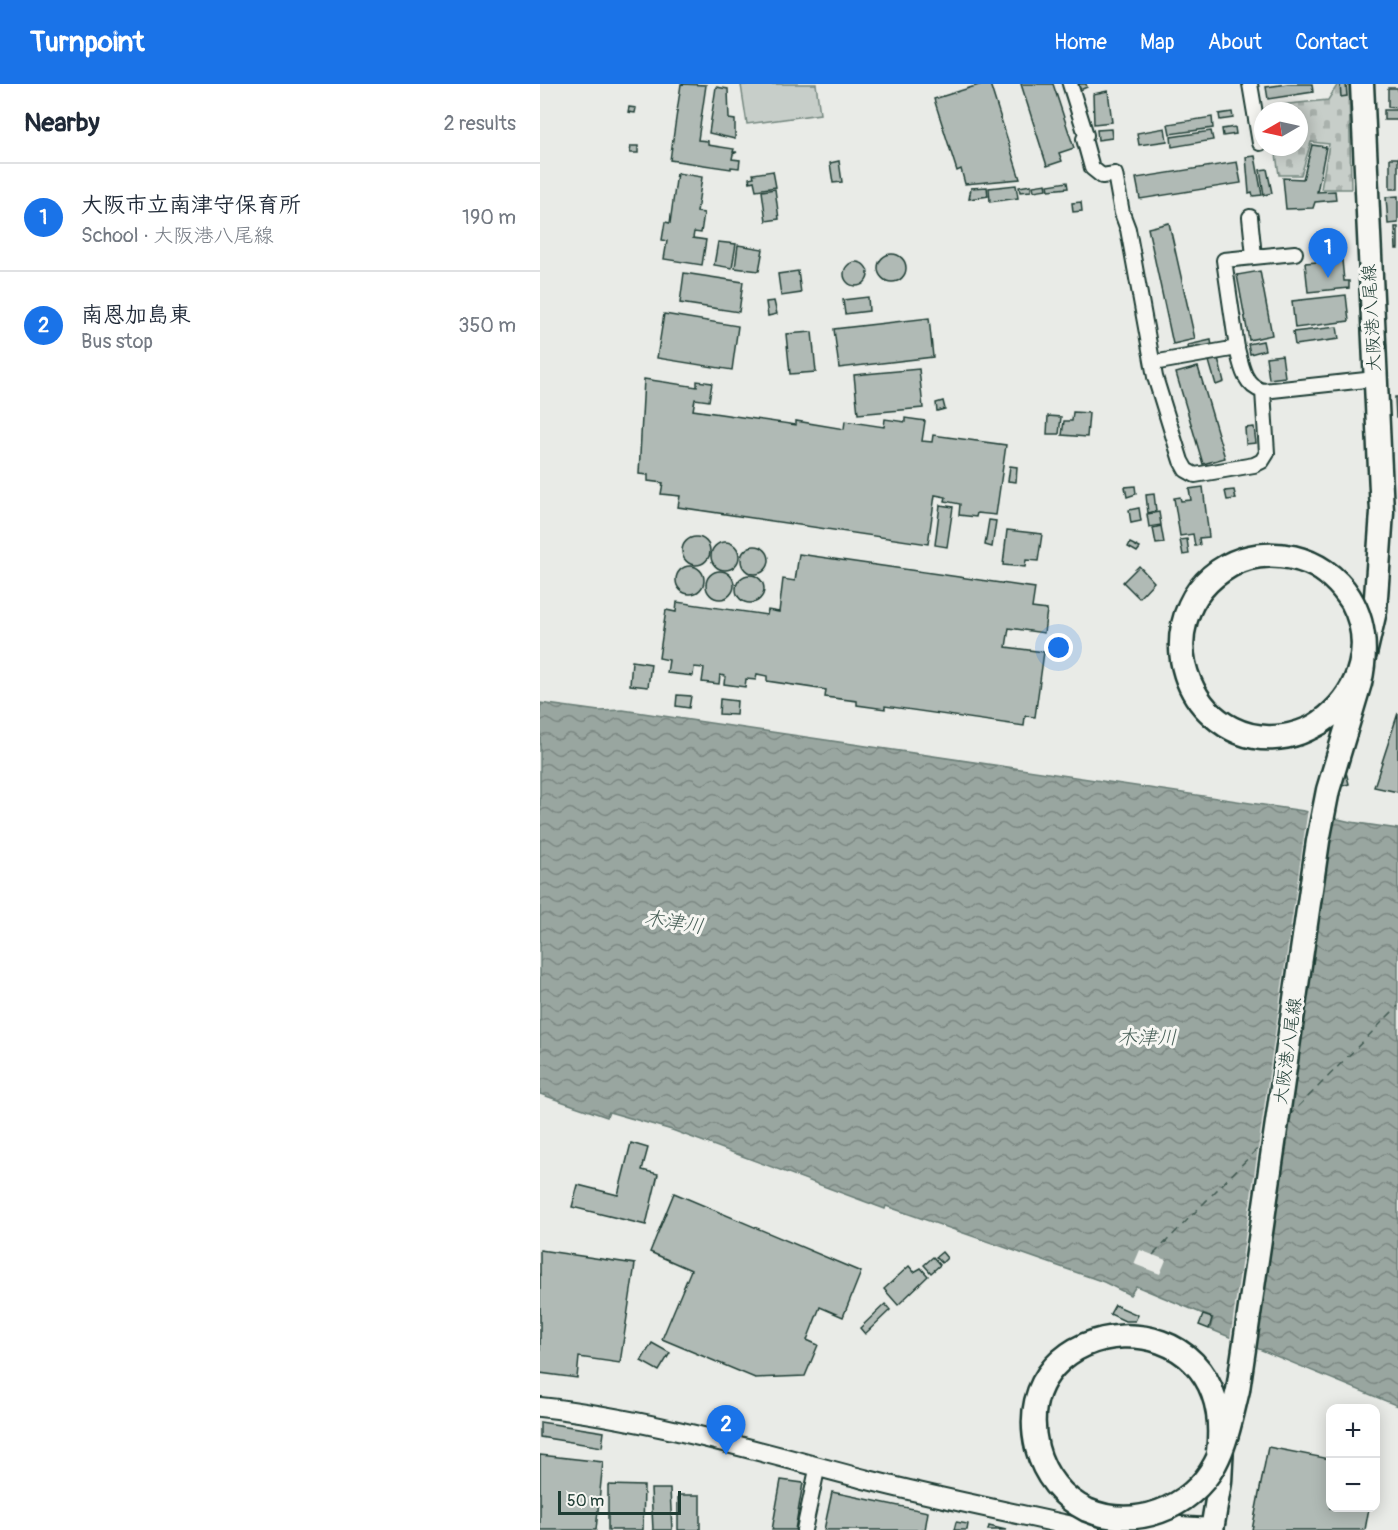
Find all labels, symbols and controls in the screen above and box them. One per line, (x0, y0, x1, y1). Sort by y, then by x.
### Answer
text: Turnpoint (30, 25, 144, 60)
text: Home (1054, 29, 1107, 56)
text: Map (1140, 29, 1175, 56)
text: About (1208, 29, 1262, 56)
text: Contact (1295, 29, 1368, 56)
north arrow (1254, 102, 1308, 156)
text: Nearby (24, 107, 100, 139)
text: 2 results (444, 111, 516, 136)
text: 大阪市立南津守保育所 (81, 191, 301, 219)
text: 1 (40, 205, 47, 230)
text: 190 m (462, 205, 516, 230)
text: School · 大阪港八尾線 (81, 223, 274, 248)
pin: 1 (1308, 228, 1348, 278)
street label: 大阪港八尾線 (1358, 263, 1386, 373)
text: 南恩加島東 (81, 301, 191, 329)
text: 2 (38, 313, 49, 338)
text: 350 m (458, 313, 516, 338)
text: Bus stop (81, 329, 153, 354)
your location (1044, 633, 1073, 662)
water label: 木津川 (642, 905, 706, 939)
street label: 大阪港八尾線 (1269, 996, 1307, 1106)
water label: 木津川 (1117, 1025, 1177, 1050)
map controls (1326, 1404, 1380, 1512)
button: + (1326, 1404, 1380, 1458)
pin: 2 (706, 1406, 746, 1455)
button: − (1326, 1458, 1380, 1512)
scale bar (558, 1488, 681, 1516)
text: 50 m (567, 1491, 604, 1511)

